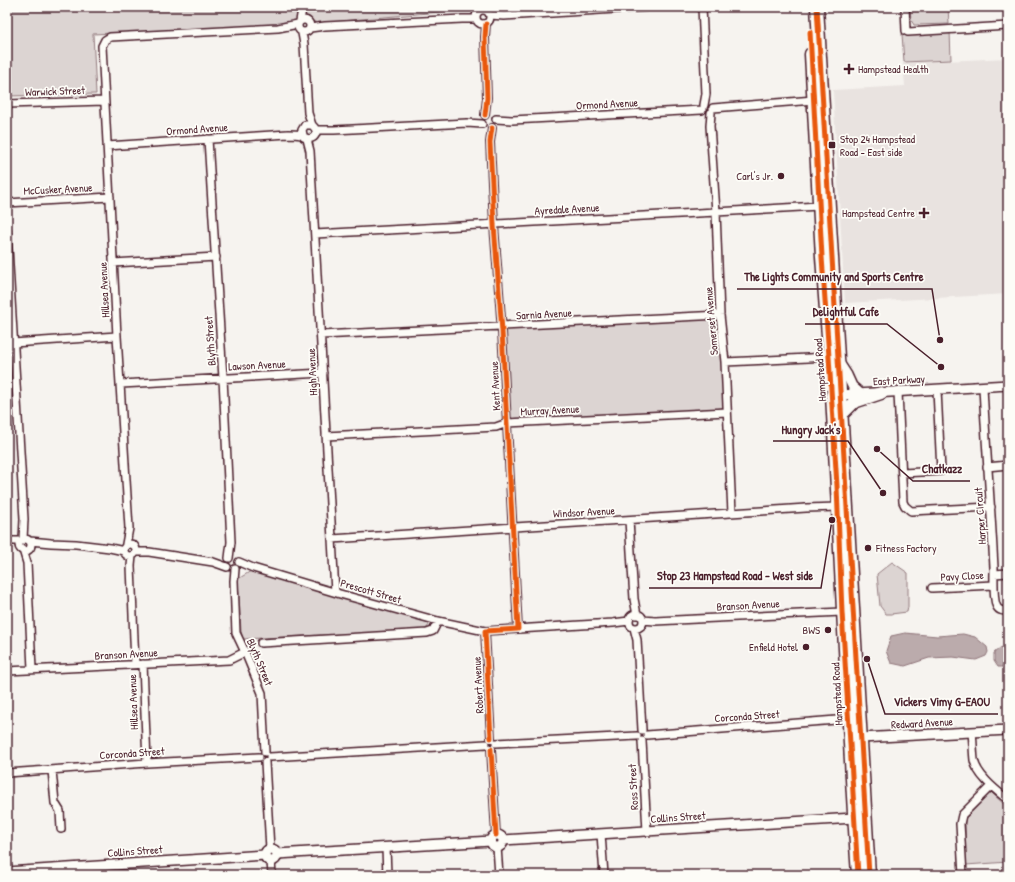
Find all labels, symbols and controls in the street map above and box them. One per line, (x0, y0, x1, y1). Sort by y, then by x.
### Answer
place label: Hampstead Health (858, 62, 929, 76)
marker: Hampstead Health (843, 63, 855, 75)
street label: Warwick Street (25, 83, 85, 99)
street label: Ormond Avenue (576, 95, 639, 113)
street label: Ormond Avenue (166, 120, 229, 138)
place label: Stop 24 Hampstead Road - East side (840, 132, 916, 159)
marker: Stop 24 Hampstead Road - East side (827, 140, 837, 150)
place label: Carl's Jr. (736, 169, 773, 183)
marker: Carl's Jr. (776, 171, 786, 181)
street label: McCusker Avenue (23, 180, 93, 198)
street label: Ayredale Avenue (534, 200, 600, 218)
place label: Hampstead Centre (842, 206, 916, 220)
marker: Hampstead Centre (918, 207, 930, 219)
street label: Hillsea Avenue (96, 261, 112, 318)
callout: The Lights Community and Sports Centre (737, 265, 932, 289)
text: The Lights Community and Sports Centre (743, 268, 924, 286)
street label: Somerset Avenue (701, 286, 721, 356)
callout: Delightful Cafe (805, 300, 887, 324)
text: Delightful Cafe (813, 303, 879, 321)
street label: Sarnia Avenue (516, 306, 573, 322)
street label: Blyth Street (201, 316, 219, 366)
street label: Hampstead Road (811, 337, 829, 402)
street label: High Avenue (304, 347, 320, 396)
street label: Lawson Avenue (228, 356, 287, 373)
street label: Kent Avenue (487, 360, 503, 411)
street label: East Parkway (873, 372, 926, 388)
street label: Murray Avenue (520, 401, 580, 419)
callout: Hungry Jack's (773, 417, 848, 441)
text: Hungry Jack's (781, 421, 841, 439)
callout: Chatkazz (913, 457, 970, 481)
text: Chatkazz (922, 460, 963, 477)
street label: Harper Circuit (971, 487, 989, 545)
street label: Windsor Avenue (553, 503, 616, 521)
place label: Fitness Factory (875, 541, 937, 555)
marker: Fitness Factory (863, 543, 873, 553)
callout: Stop 23 Hampstead Road - West side (649, 564, 821, 588)
text: Stop 23 Hampstead Road - West side (657, 567, 813, 585)
street label: Pavy Close (940, 568, 985, 584)
street label: Prescott Street (339, 576, 403, 606)
street label: Branson Avenue (716, 596, 781, 614)
place label: BWS (803, 623, 820, 637)
marker: BWS (823, 625, 833, 635)
street label: Blyth Street (244, 636, 276, 688)
place label: Enfield Hotel (749, 640, 798, 654)
marker: Enfield Hotel (801, 642, 811, 652)
street label: Branson Avenue (94, 645, 159, 663)
street label: Robert Avenue (469, 656, 486, 714)
street label: Hampstead Road (828, 661, 846, 726)
street label: Hillsea Avenue (125, 673, 141, 730)
callout: Vickers Vimy G-EAOU (885, 690, 998, 714)
text: Vickers Vimy G-EAOU (894, 693, 991, 711)
street label: Corconda Street (714, 707, 780, 725)
street label: Redward Avenue (891, 714, 954, 732)
street label: Corconda Street (99, 744, 165, 762)
street label: Ross Street (625, 763, 641, 810)
street label: Collins Street (650, 808, 706, 826)
street label: Collins Street (107, 842, 163, 860)

